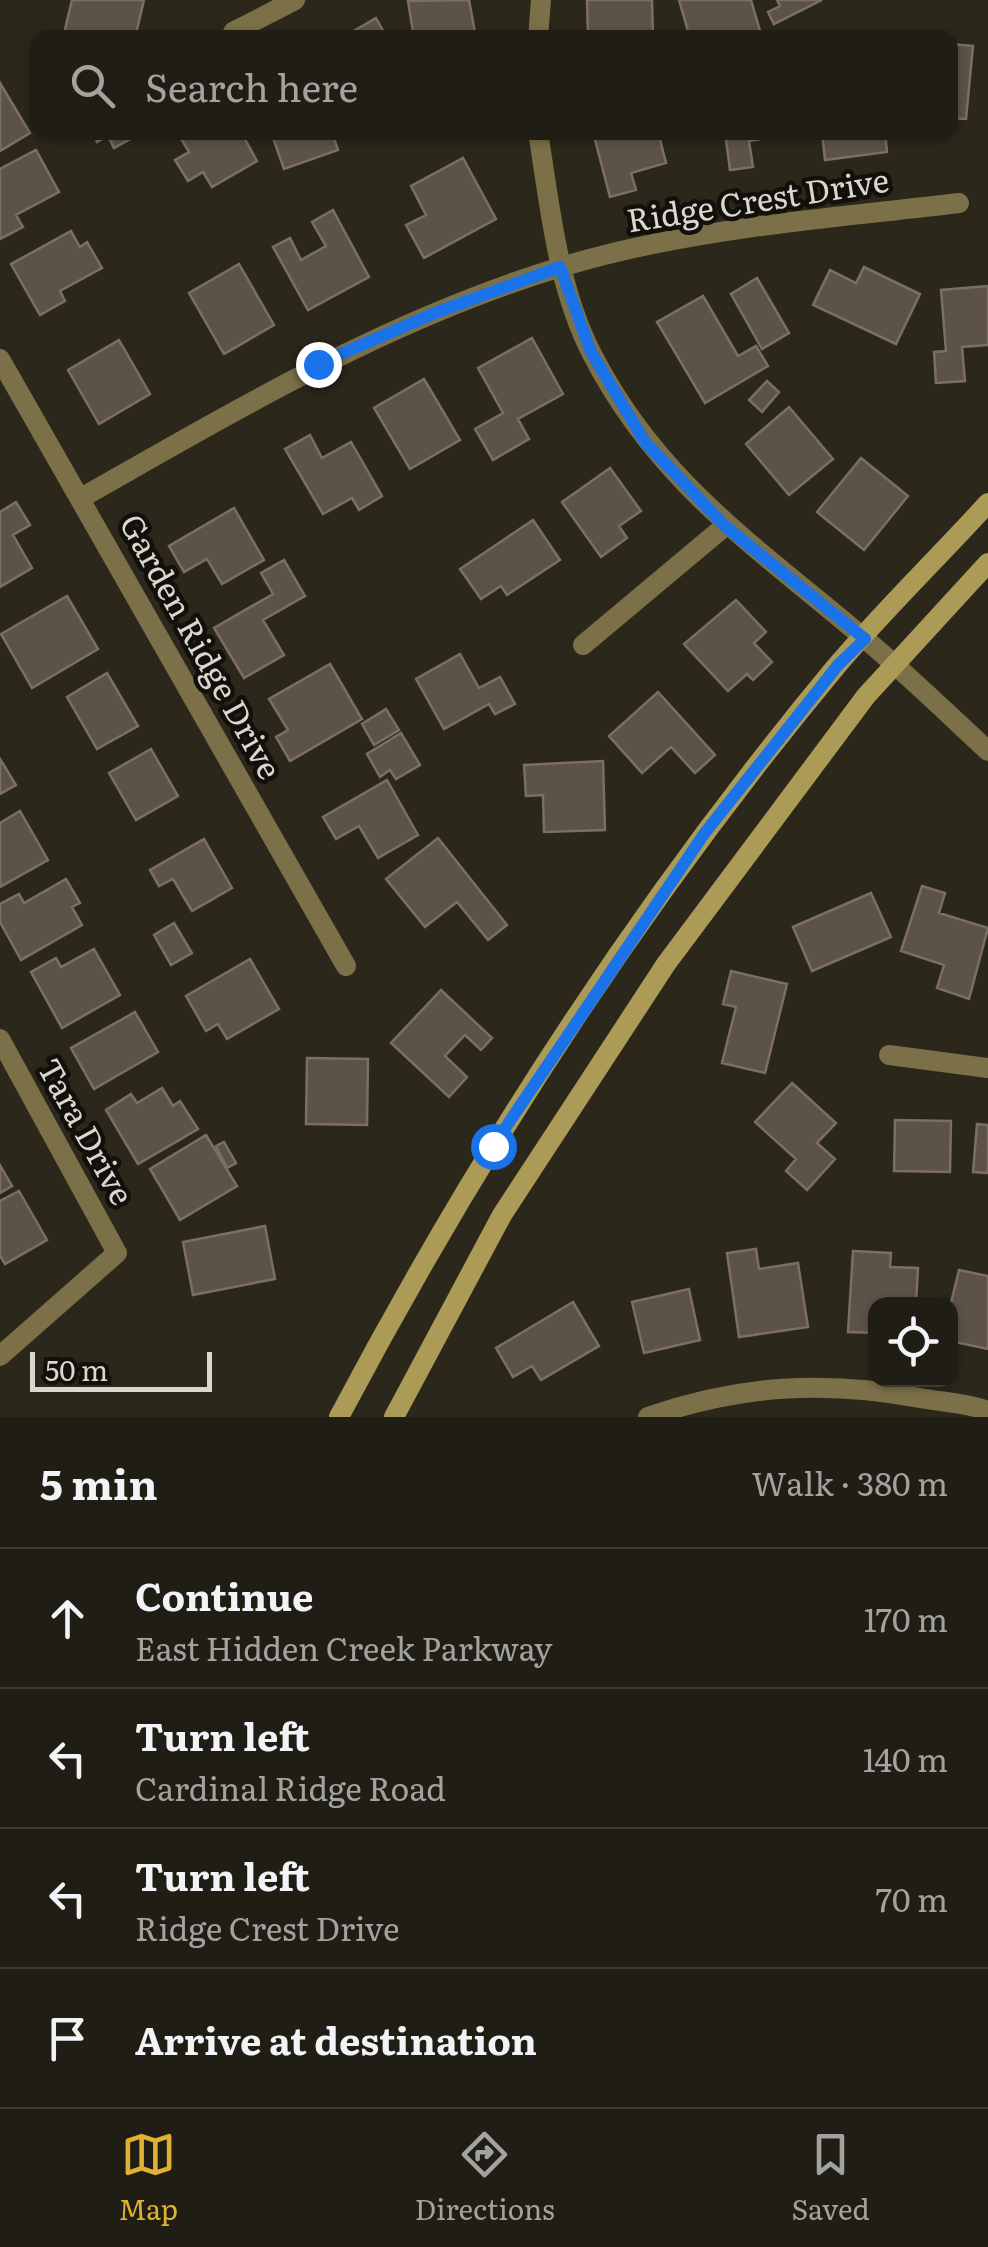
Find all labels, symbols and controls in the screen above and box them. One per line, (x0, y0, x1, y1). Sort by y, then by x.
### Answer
search box (30, 30, 958, 140)
text: Search here (145, 57, 358, 114)
icon: search (65, 58, 120, 113)
street label: Ridge Crest Drive (623, 154, 892, 242)
route end (296, 342, 342, 388)
street label: Garden Ridge Drive (110, 504, 296, 787)
street label: Tara Drive (28, 1048, 148, 1213)
route start (471, 1124, 517, 1170)
map controls (868, 1297, 958, 1387)
button: locate (868, 1297, 958, 1387)
scale bar (30, 1347, 212, 1392)
text: 50 m (45, 1348, 108, 1390)
text: 5 min (40, 1451, 158, 1513)
text: Walk · 380 m (752, 1458, 948, 1506)
text: Continue (135, 1566, 313, 1623)
icon: ahead (40, 1591, 95, 1646)
text: 170 m (864, 1594, 948, 1642)
text: East Hidden Creek Parkway (135, 1623, 552, 1671)
text: Turn left (135, 1706, 310, 1763)
icon: left (40, 1731, 95, 1786)
text: 140 m (863, 1734, 948, 1782)
text: Cardinal Ridge Road (135, 1763, 446, 1811)
text: Turn left (135, 1846, 310, 1903)
icon: left (40, 1871, 95, 1926)
text: 70 m (876, 1874, 948, 1922)
text: Ridge Crest Drive (135, 1903, 400, 1951)
text: Arrive at destination (135, 2010, 537, 2067)
icon: arrive (40, 2011, 95, 2066)
tab: Map (118, 2127, 178, 2229)
tab: Directions (415, 2127, 555, 2229)
tab: Saved (792, 2127, 870, 2229)

